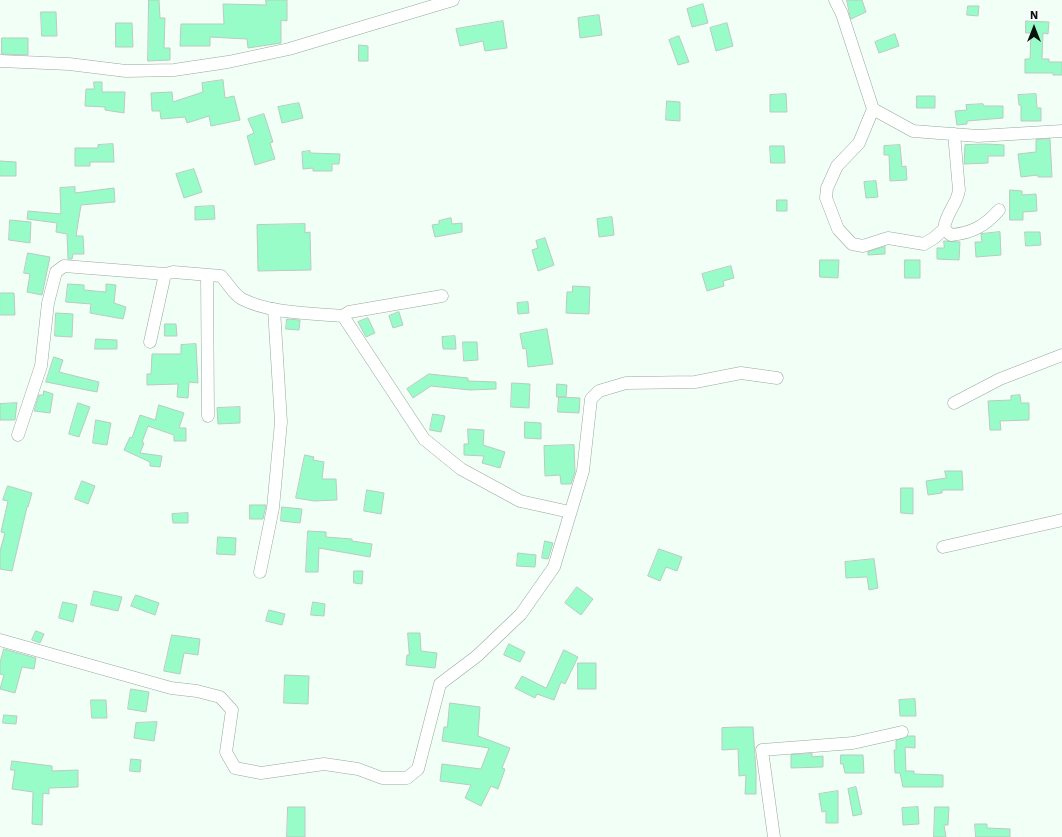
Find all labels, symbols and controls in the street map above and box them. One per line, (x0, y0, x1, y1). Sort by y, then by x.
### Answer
north arrow (1014, 8, 1054, 48)
text: N (1030, 9, 1038, 22)

